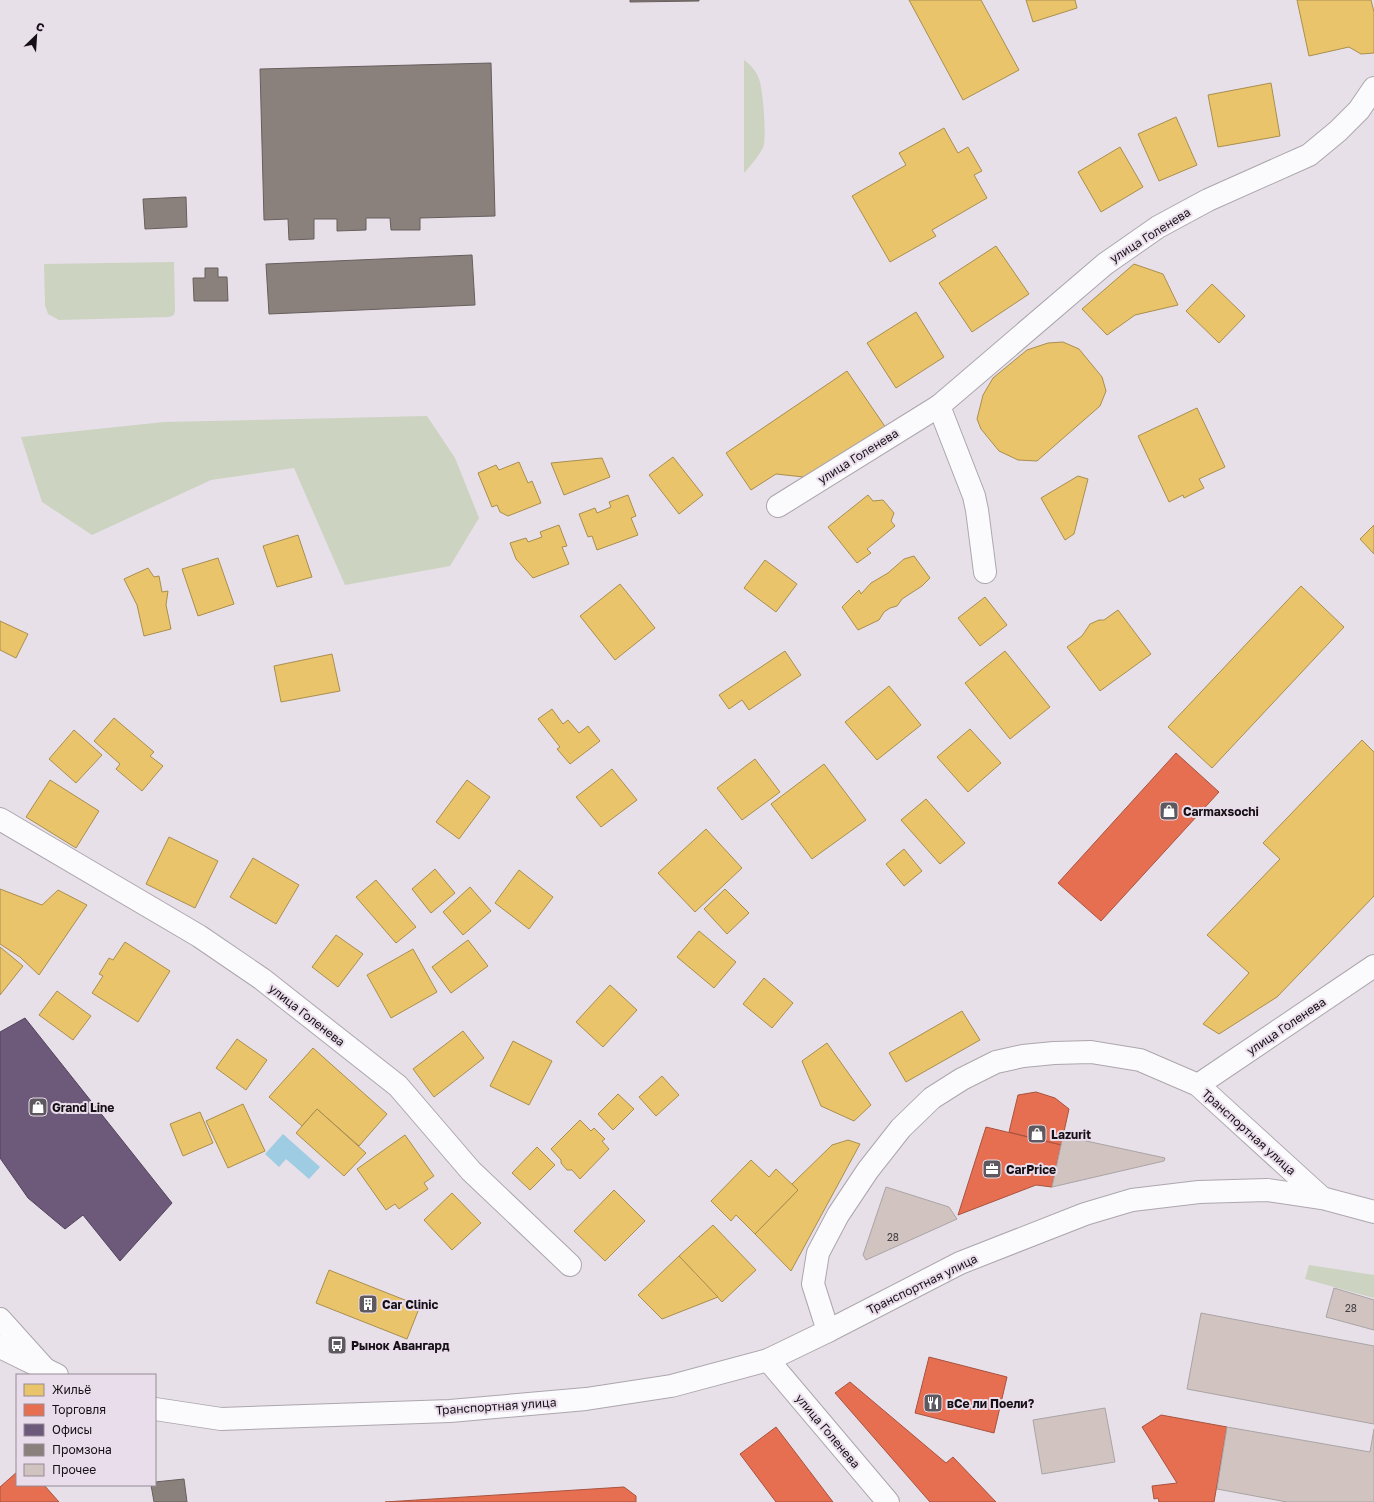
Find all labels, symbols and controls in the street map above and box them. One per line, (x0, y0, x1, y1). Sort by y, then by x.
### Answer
north arrow (16, 16, 56, 56)
text: С (34, 19, 47, 34)
street label: улица Голенева (1107, 204, 1193, 266)
street label: улица Голенева (815, 425, 901, 487)
shop icon: Carmaxsochi (1158, 800, 1180, 822)
place label: Carmaxsochi (1183, 804, 1259, 819)
street label: улица Голенева (266, 981, 348, 1049)
street label: улица Голенева (1243, 994, 1329, 1058)
street label: Транспортная улица (1199, 1086, 1299, 1178)
shop icon: Grand Line (27, 1096, 49, 1118)
place label: Grand Line (52, 1100, 114, 1115)
shop icon: Lazurit (1026, 1123, 1048, 1145)
place label: Lazurit (1051, 1127, 1091, 1142)
office icon: CarPrice (981, 1158, 1003, 1180)
place label: CarPrice (1006, 1162, 1056, 1177)
house number: 28 (887, 1231, 899, 1243)
street label: Транспортная улица (864, 1251, 980, 1317)
building icon: Car Clinic (357, 1293, 379, 1315)
place label: Car Clinic (382, 1297, 439, 1312)
house number: 28 (1345, 1302, 1357, 1314)
bus stop icon: Рынок Авангард (326, 1334, 348, 1356)
place label: Рынок Авангард (351, 1338, 450, 1353)
legend (16, 1374, 156, 1486)
text: Жильё (52, 1382, 91, 1397)
street label: улица Голенева (793, 1391, 863, 1471)
restaurant icon: вСе ли Поели? (922, 1392, 944, 1414)
street label: Транспортная улица (435, 1394, 557, 1418)
place label: вСе ли Поели? (947, 1396, 1035, 1411)
text: Торговля (52, 1402, 106, 1417)
text: Офисы (52, 1422, 92, 1437)
text: Промзона (52, 1442, 112, 1457)
text: Прочее (52, 1462, 96, 1477)

